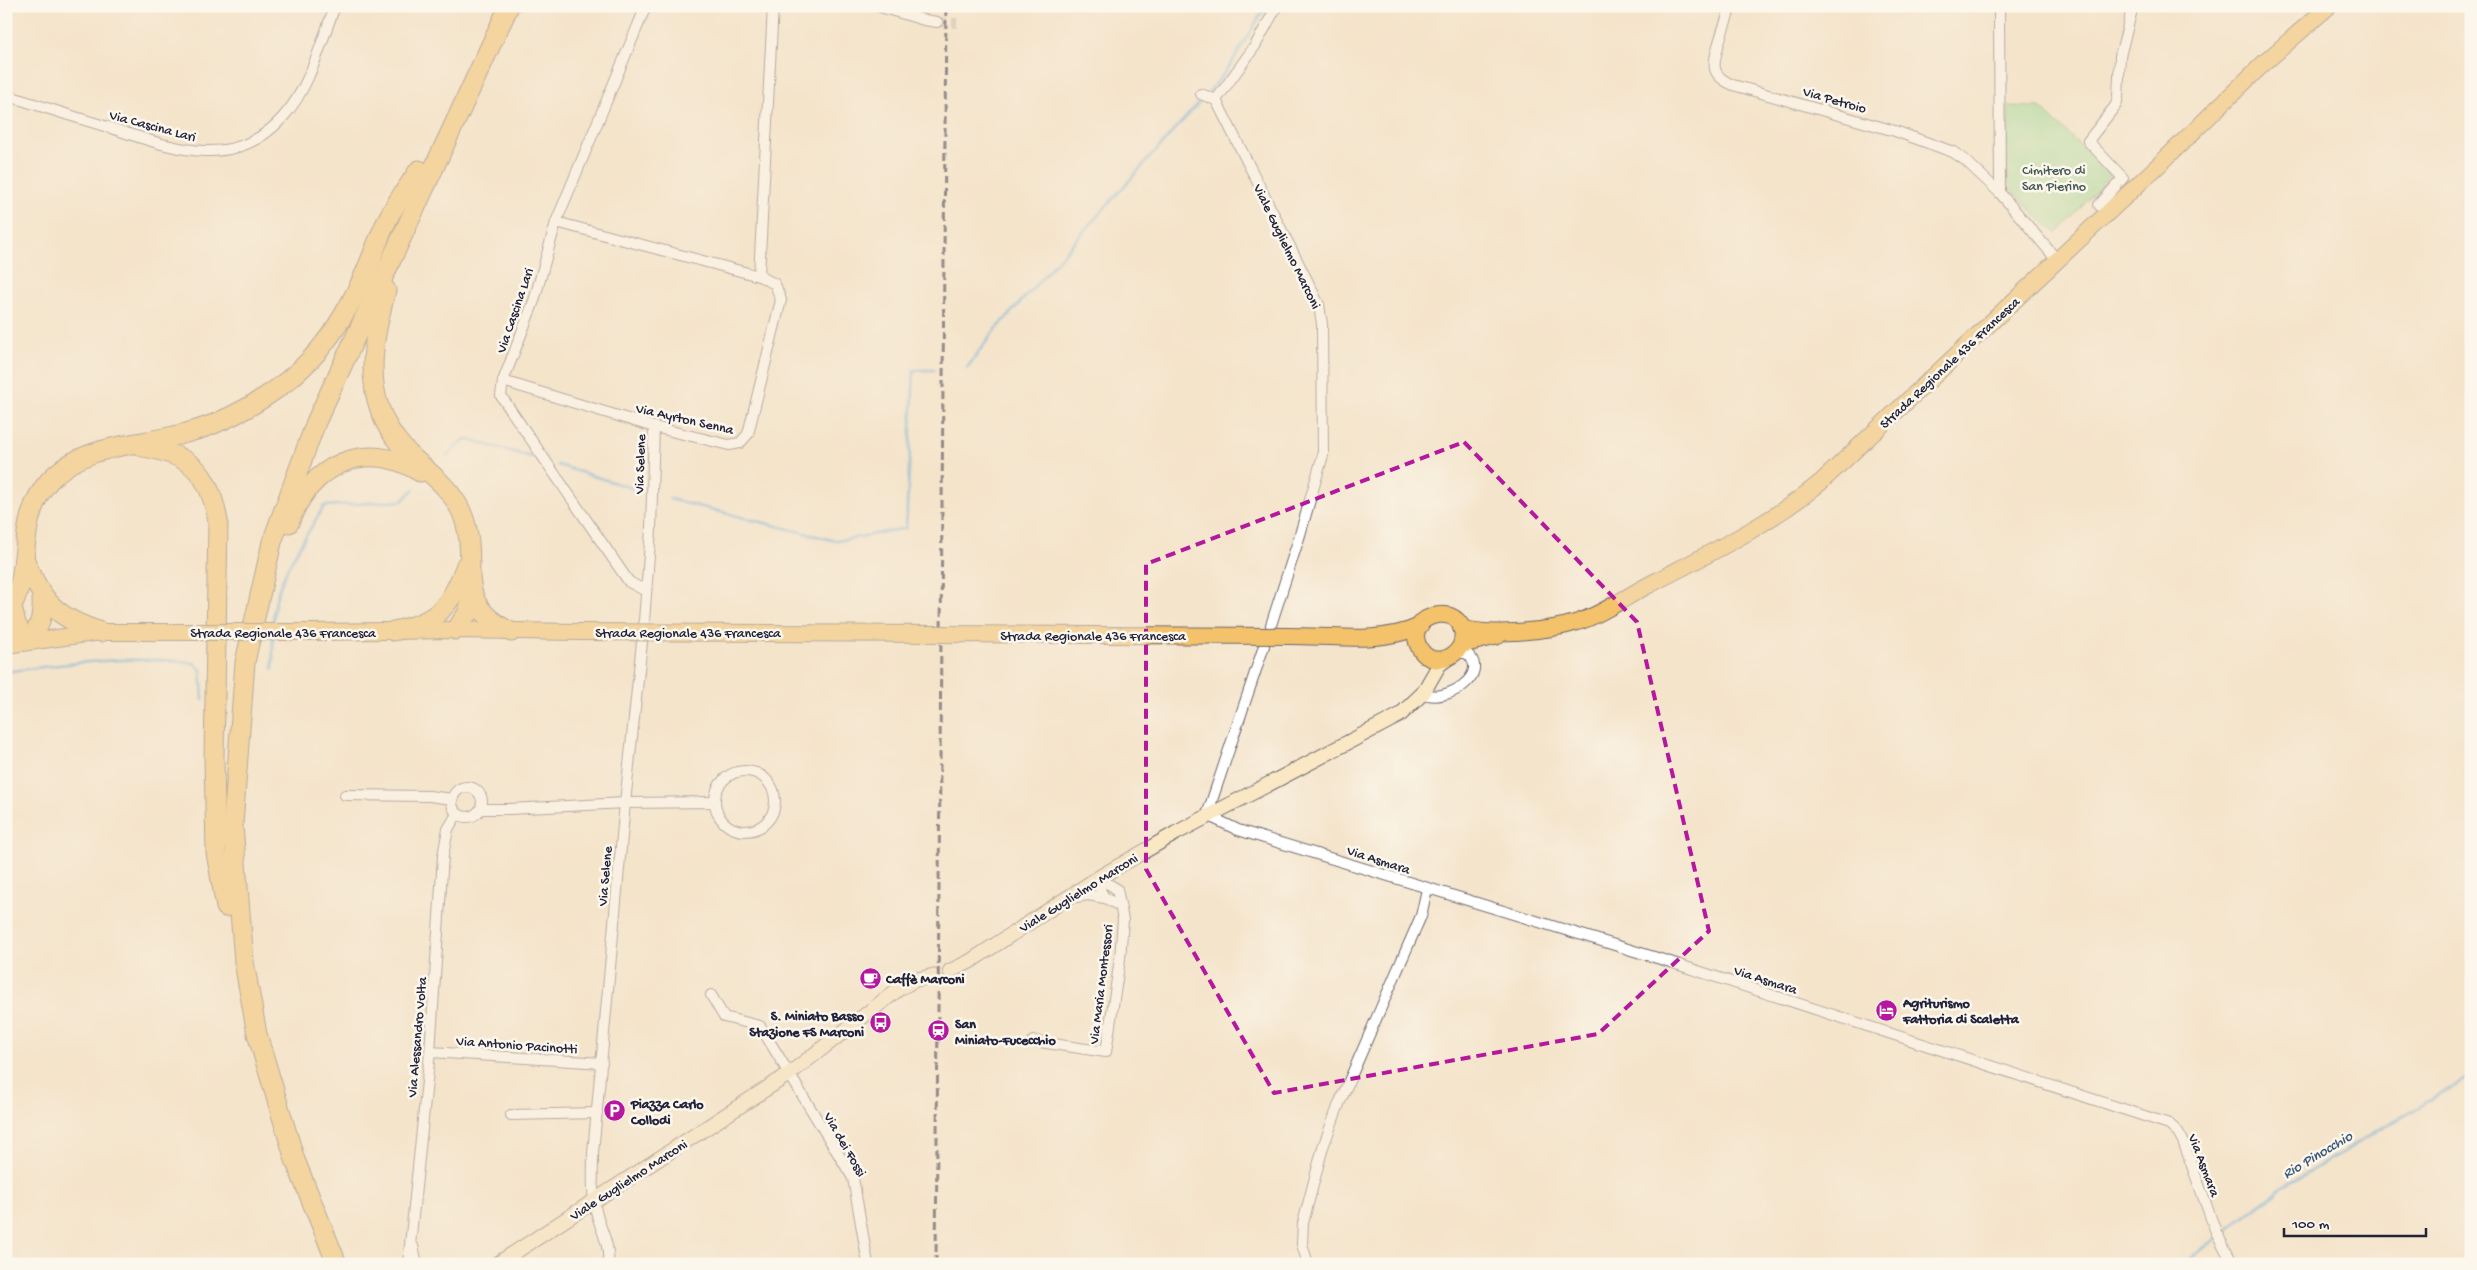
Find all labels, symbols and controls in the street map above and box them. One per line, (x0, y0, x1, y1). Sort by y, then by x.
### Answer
street label: Via Petroio (1800, 84, 1868, 119)
street label: Via Cascina Lari (106, 107, 197, 147)
park label: Cimitero di San Pierino (2022, 163, 2086, 196)
street label: Viale Guglielmo Marconi (1248, 181, 1323, 312)
street label: Via Cascina Lari (494, 266, 539, 357)
street label: Strada Regionale 436 Francesca (1877, 293, 2025, 433)
street label: Via Ayrton Senna (633, 401, 736, 440)
street label: Via Selene (632, 433, 651, 495)
street label: Strada Regionale 436 Francesca (190, 626, 377, 643)
street label: Strada Regionale 436 Francesca (595, 626, 782, 643)
street label: Strada Regionale 436 Francesca (1000, 629, 1187, 646)
street label: Via Asmara (1343, 843, 1413, 880)
street label: Via Selene (595, 845, 618, 908)
street label: Viale Guglielmo Marconi (1016, 851, 1142, 938)
street label: Via Maria Montessori (1087, 923, 1118, 1046)
street label: Via Asmara (1730, 963, 1800, 1000)
cafe icon: Caffè Marconi (858, 966, 882, 990)
place label: Caffè Marconi (885, 972, 965, 989)
street label: Via Alessandro Volta (405, 975, 432, 1099)
place label: Agriturismo Fattoria di Scaletta (1902, 996, 2020, 1029)
hotel icon: Agriturismo Fattoria di Scaletta (1875, 998, 1899, 1022)
place label: S. Miniato Basso Stazione FS Marconi (749, 1009, 865, 1042)
bus stop icon: S. Miniato Basso Stazione FS Marconi (868, 1011, 892, 1035)
place label: San Miniato-Fucecchio (955, 1017, 1056, 1050)
station icon: San Miniato-Fucecchio (927, 1019, 951, 1043)
street label: Via Antonio Pacinotti (455, 1034, 578, 1059)
place label: Piazza Carlo Collodi (630, 1097, 704, 1130)
parking icon: Piazza Carlo Collodi (603, 1099, 627, 1123)
street label: Via dei Fossi (818, 1109, 869, 1180)
water label: Rio Pinocchio (2280, 1127, 2357, 1184)
street label: Via Asmara (2183, 1131, 2223, 1201)
street label: Viale Guglielmo Marconi (567, 1137, 691, 1226)
scale bar (2284, 1205, 2427, 1237)
text: 100 m (2291, 1216, 2330, 1234)

